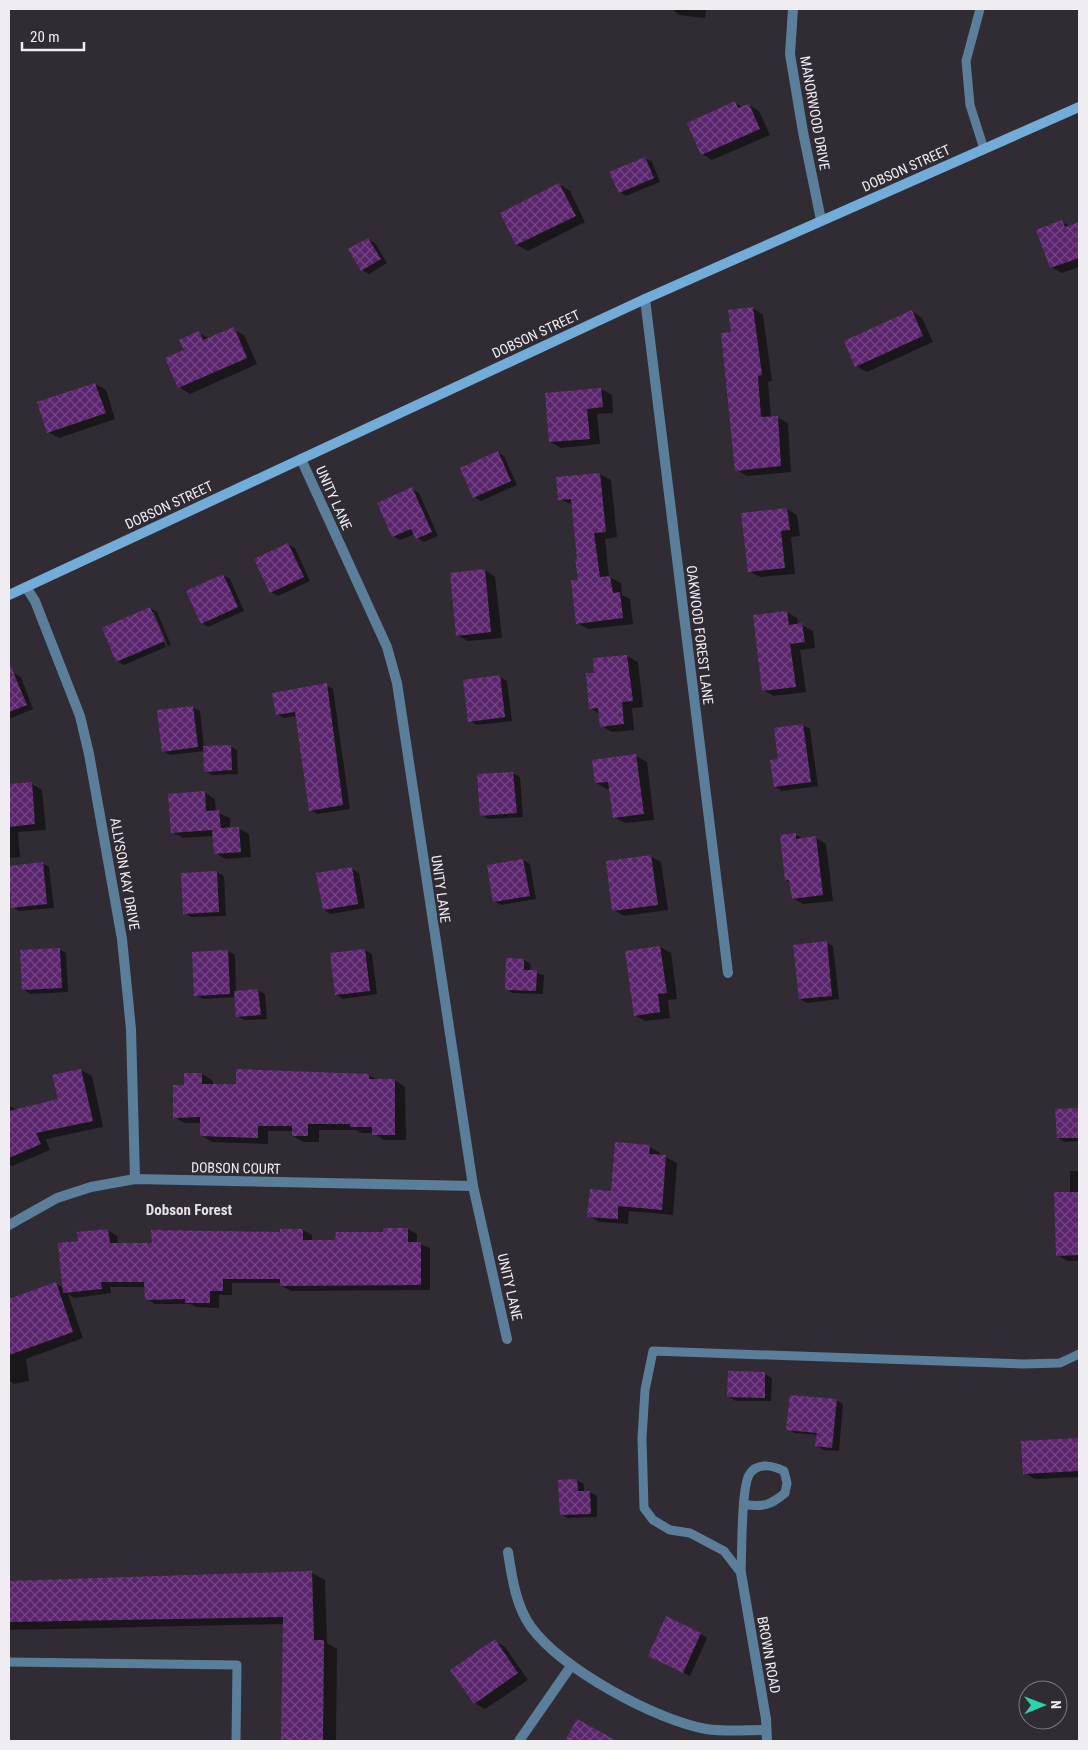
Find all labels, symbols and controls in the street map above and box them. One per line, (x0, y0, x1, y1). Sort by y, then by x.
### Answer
scale bar (22, 20, 85, 52)
text: 20 m (30, 28, 60, 46)
street label: MANORWOOD DRIVE (797, 55, 833, 171)
street label: DOBSON STREET (859, 141, 953, 195)
street label: DOBSON STREET (490, 307, 582, 361)
street label: UNITY LANE (313, 464, 355, 532)
street label: DOBSON STREET (123, 478, 215, 532)
street label: OAKWOOD FOREST LANE (684, 564, 716, 706)
street label: ALLYSON KAY DRIVE (107, 817, 143, 932)
street label: UNITY LANE (428, 854, 454, 924)
street label: DOBSON COURT (191, 1159, 281, 1177)
district label: Dobson Forest (146, 1201, 233, 1219)
street label: UNITY LANE (495, 1252, 525, 1322)
street label: BROWN ROAD (754, 1615, 784, 1695)
north arrow (1018, 1680, 1068, 1730)
text: N (1048, 1700, 1064, 1709)

